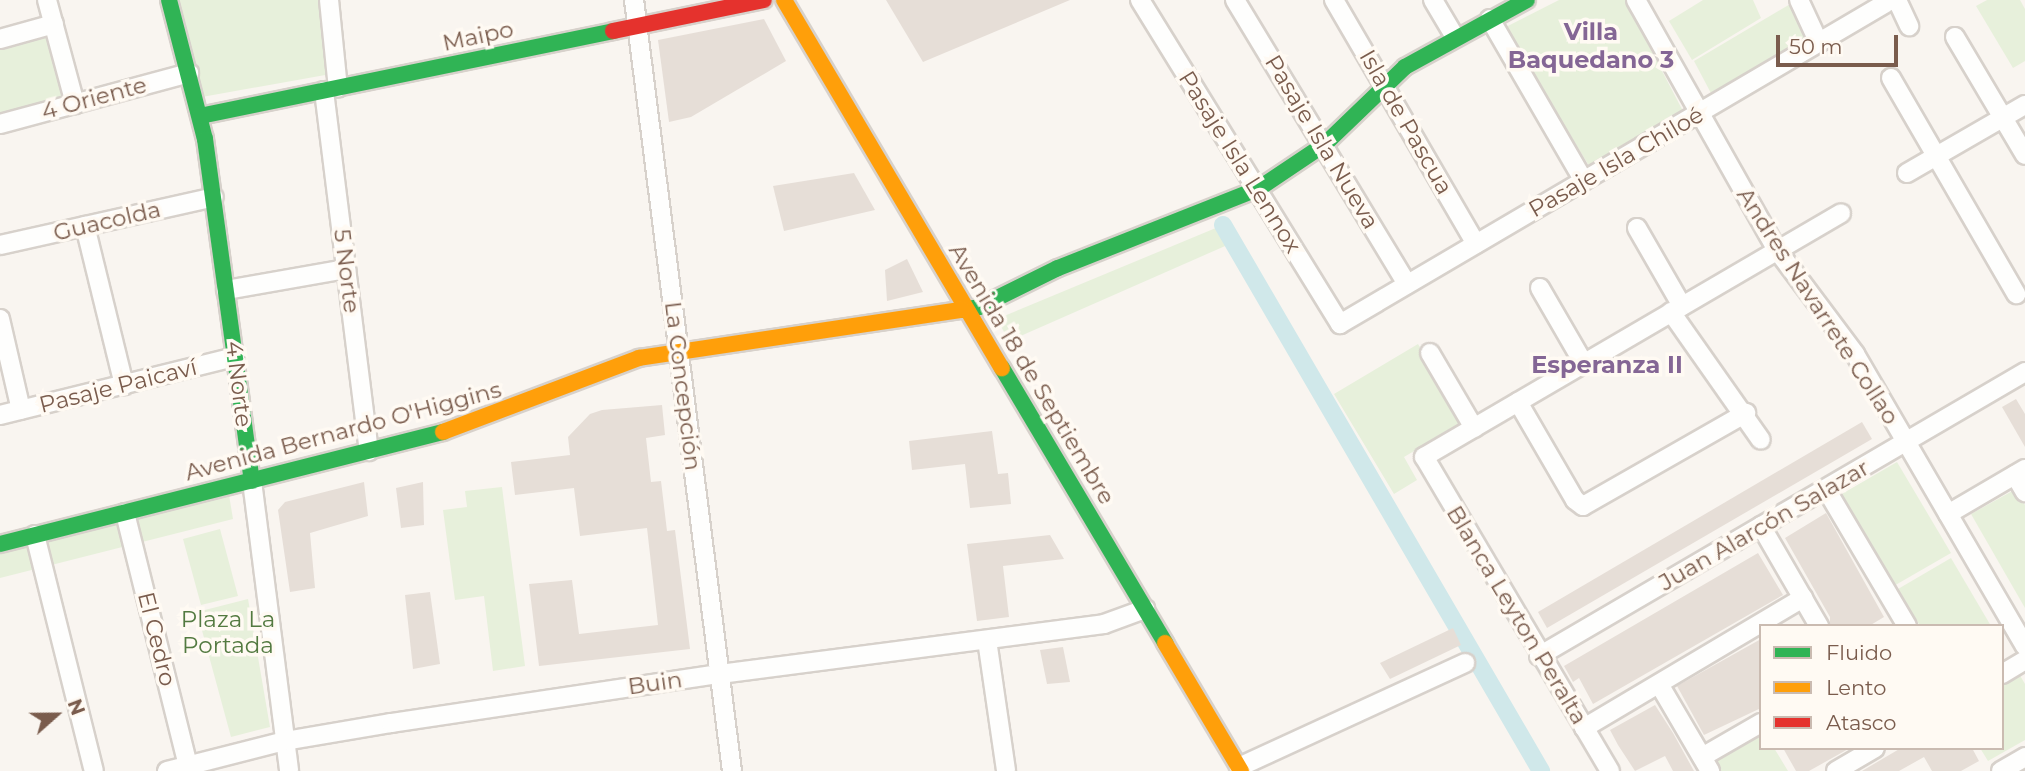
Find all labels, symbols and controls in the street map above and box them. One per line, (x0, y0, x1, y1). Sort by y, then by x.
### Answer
street label: Maipo (440, 15, 516, 57)
district label: Villa Baquedano 3 (1508, 18, 1674, 74)
scale bar (1780, 21, 1902, 65)
text: 50 m (1789, 34, 1843, 59)
street label: Isla de Pascua (1353, 45, 1459, 199)
street label: Pasaje Isla Nueva (1259, 50, 1385, 234)
street label: Pasaje Isla Lennox (1173, 66, 1307, 258)
street label: 4 Oriente (38, 71, 150, 125)
street label: Pasaje Isla Chiloé (1524, 101, 1708, 223)
street label: Andres Navarrete Collao (1731, 182, 1905, 430)
street label: Guacolda (51, 195, 163, 247)
street label: 5 Norte (328, 227, 366, 315)
street label: Avenida 18 de Septiembre (943, 239, 1121, 509)
street label: La Concepción (659, 300, 707, 472)
street label: 4 Norte (220, 339, 258, 429)
district label: Esperanza II (1531, 351, 1683, 379)
street label: Pasaje Paicaví (36, 353, 200, 419)
street label: Avenida Bernardo O'Higgins (182, 375, 504, 487)
street label: Juan Alarcón Salazar (1654, 454, 1874, 596)
street label: Blanca Leyton Peralta (1441, 501, 1593, 729)
street label: El Cedro (132, 589, 182, 689)
park label: Plaza La Portada (181, 605, 275, 659)
legend (1759, 624, 2004, 750)
text: Fluido (1826, 640, 1892, 665)
street label: Buin (626, 666, 684, 700)
text: Lento (1826, 675, 1886, 700)
north arrow (21, 680, 91, 750)
text: N (63, 696, 90, 719)
text: Atasco (1826, 710, 1897, 735)

